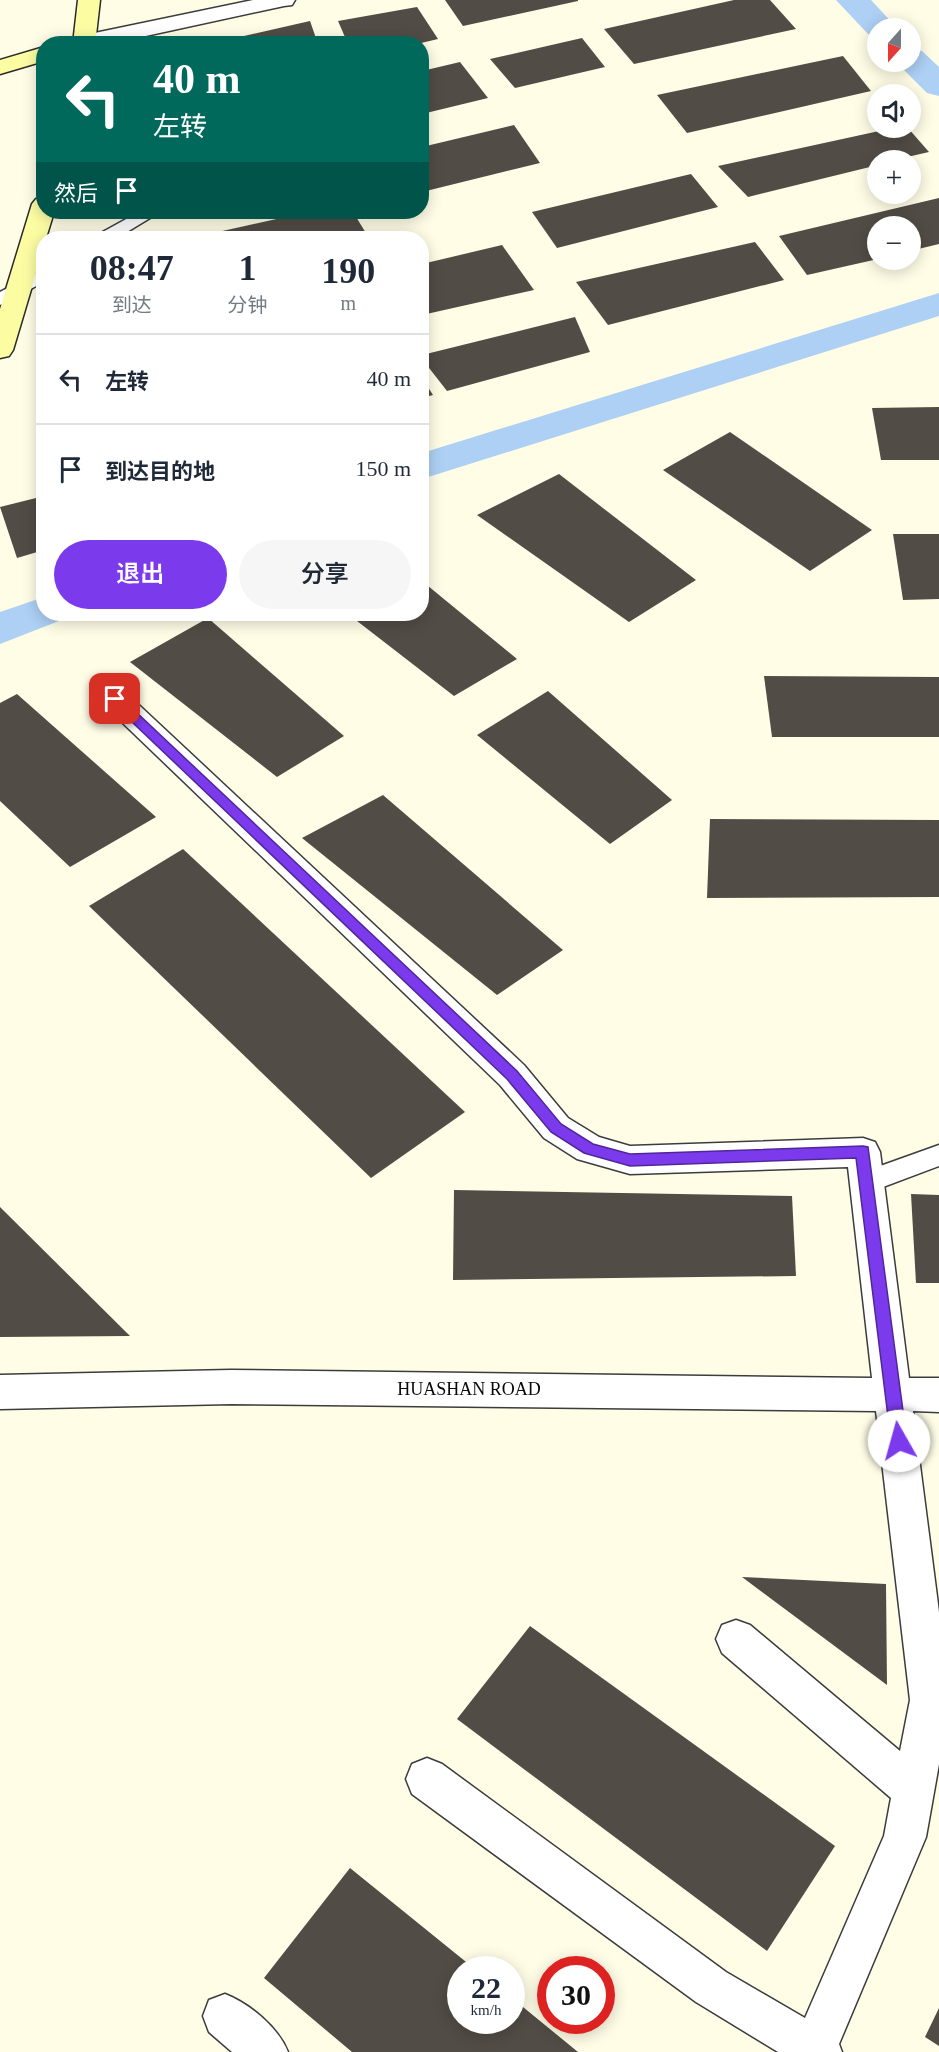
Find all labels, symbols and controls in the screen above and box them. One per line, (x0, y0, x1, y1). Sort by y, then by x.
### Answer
north arrow (867, 18, 921, 72)
map controls (867, 18, 921, 270)
text: 40 m (153, 56, 241, 102)
icon: left (54, 60, 132, 138)
button: sound (867, 84, 921, 138)
text: 左转 (153, 112, 207, 142)
button: + (867, 150, 921, 204)
icon: arrive (110, 174, 143, 207)
text: 然后 (54, 181, 98, 206)
button: − (867, 216, 921, 270)
text: 08:47 (90, 248, 174, 288)
text: 1 (239, 248, 257, 288)
text: 190 (321, 251, 375, 291)
text: m (340, 292, 356, 314)
text: 到达 (112, 294, 152, 316)
text: 分钟 (228, 294, 268, 316)
icon: left (54, 363, 87, 396)
text: 40 m (366, 366, 411, 391)
text: 左转 (105, 369, 149, 394)
icon: arrive (54, 453, 87, 486)
text: 150 m (355, 456, 411, 481)
text: 到达目的地 (105, 459, 215, 484)
button: 退出 (54, 540, 227, 609)
button: 分享 (239, 540, 411, 609)
pin (89, 673, 140, 724)
icon: arrive (98, 682, 131, 715)
street label: HUASHAN ROAD (397, 1379, 541, 1399)
position arrow (867, 1409, 931, 1473)
speed limit sign: 30 (537, 1956, 615, 2034)
text: 22 (471, 1971, 501, 2004)
text: km/h (471, 2002, 501, 2018)

